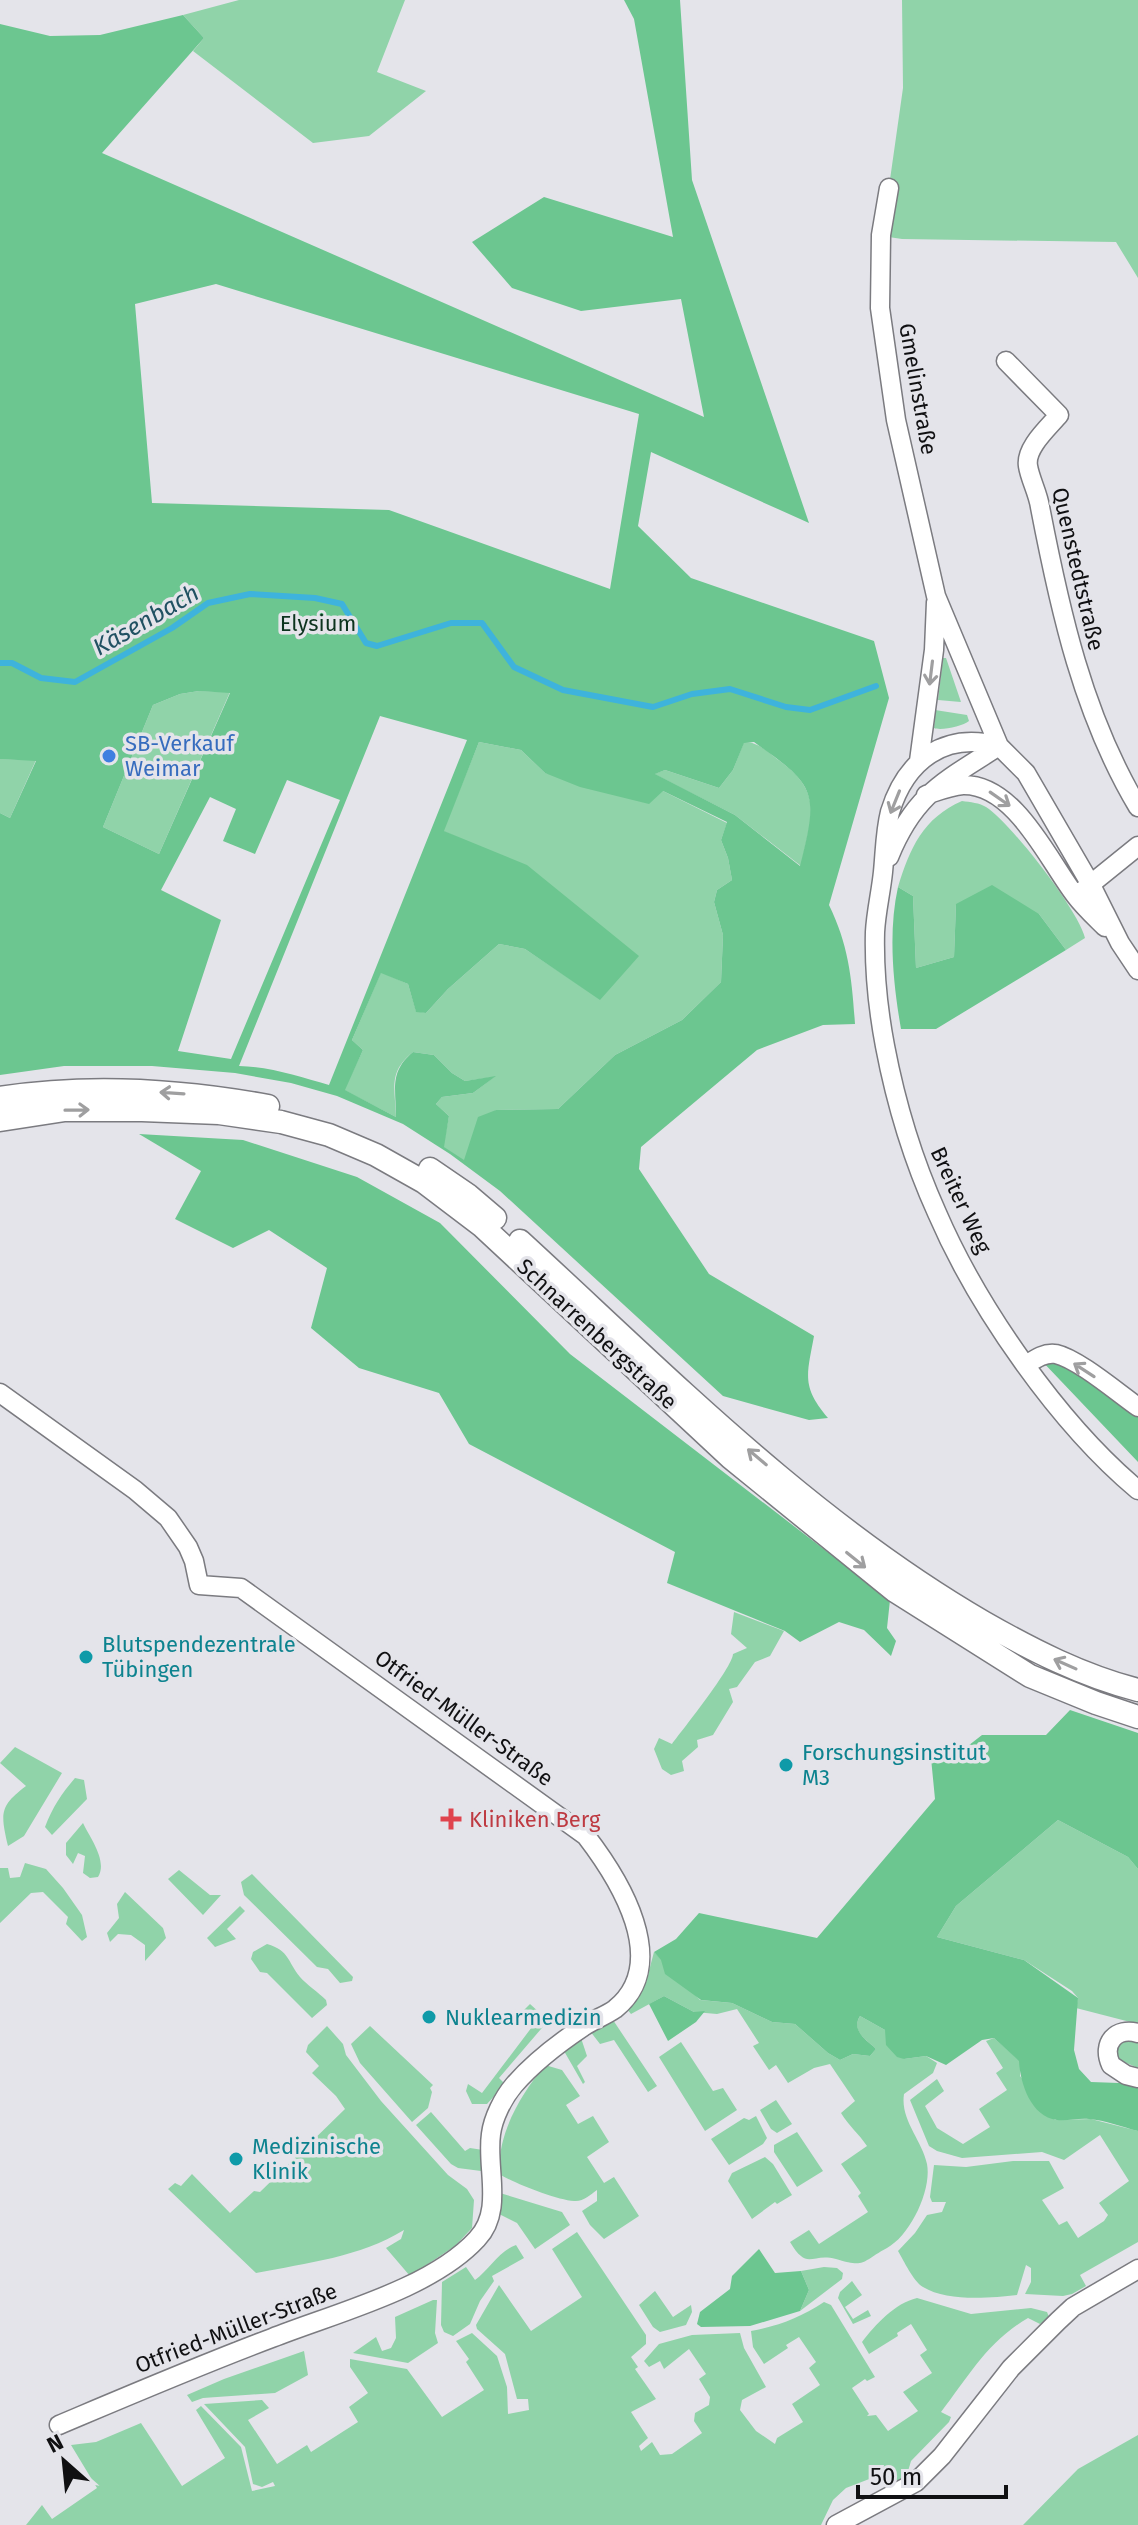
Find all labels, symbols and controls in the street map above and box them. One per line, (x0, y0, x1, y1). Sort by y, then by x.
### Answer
street label: Gmelinstraße (893, 321, 943, 457)
street label: Quenstedtstraße (1046, 485, 1110, 653)
water label: Käsenbach (88, 578, 204, 662)
park label: Elysium (280, 610, 356, 637)
one-way arrow (923, 659, 938, 686)
place label: SB-Verkauf Weimar (125, 730, 236, 782)
marker: SB-Verkauf Weimar (100, 747, 118, 765)
one-way arrow (887, 789, 901, 814)
one-way arrow (988, 791, 1010, 807)
one-way arrow (159, 1085, 186, 1100)
one-way arrow (63, 1103, 90, 1118)
street label: Breiter Weg (925, 1142, 998, 1258)
street label: Schnarrenbergstraße (511, 1253, 683, 1415)
one-way arrow (1074, 1362, 1096, 1378)
one-way arrow (748, 1448, 768, 1466)
one-way arrow (846, 1551, 866, 1569)
place label: Blutspendezentrale Tübingen (102, 1631, 296, 1683)
street label: Otfried-Müller-Straße (369, 1644, 559, 1792)
marker: Blutspendezentrale Tübingen (77, 1648, 95, 1666)
one-way arrow (1053, 1656, 1077, 1671)
place label: Forschungsinstitut M3 (802, 1739, 986, 1791)
marker: Forschungsinstitut M3 (777, 1756, 795, 1774)
place label: Kliniken Berg (469, 1806, 601, 1833)
marker: Kliniken Berg (440, 1808, 462, 1830)
place label: Nuklearmedizin (445, 2004, 602, 2031)
marker: Nuklearmedizin (420, 2008, 438, 2026)
place label: Medizinische Klinik (252, 2133, 381, 2185)
marker: Medizinische Klinik (227, 2150, 245, 2168)
street label: Otfried-Müller-Straße (131, 2277, 341, 2379)
north arrow (24, 2421, 104, 2501)
text: N (43, 2428, 68, 2459)
scale bar (858, 2449, 1006, 2499)
text: 50 m (870, 2463, 922, 2491)

